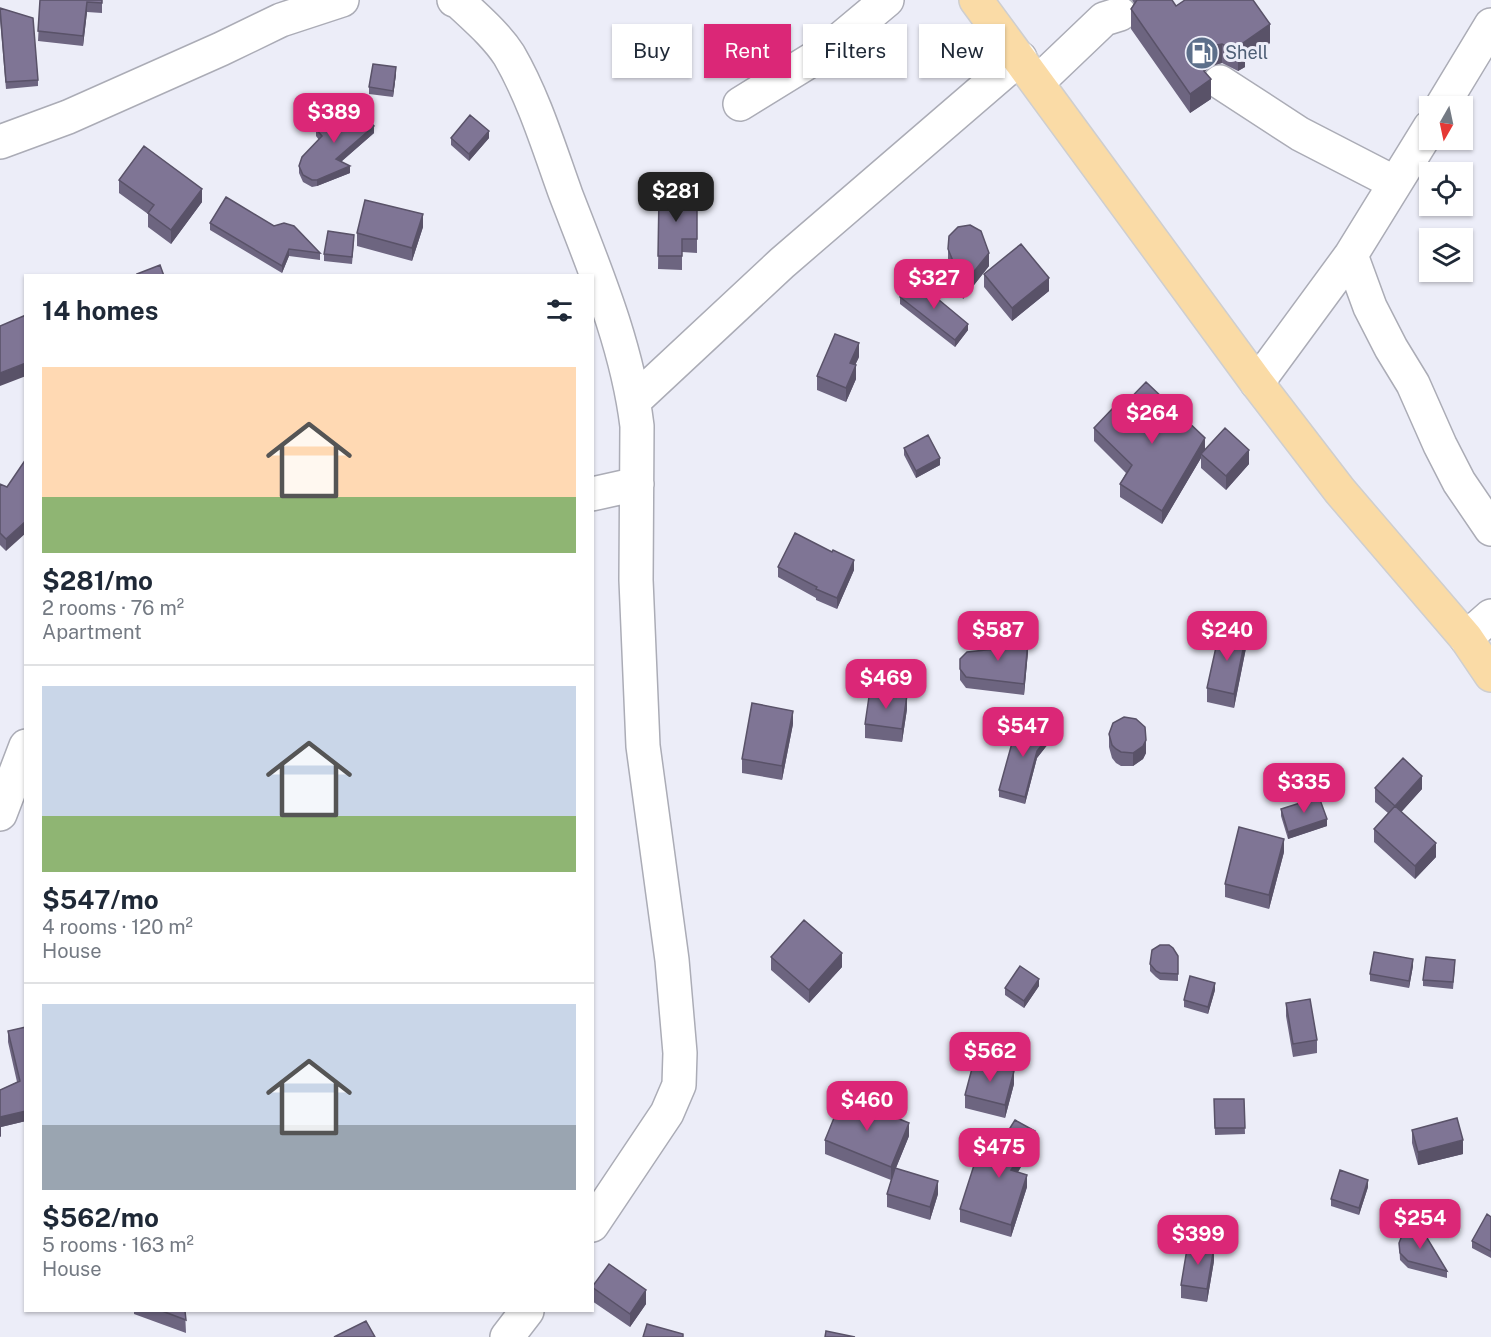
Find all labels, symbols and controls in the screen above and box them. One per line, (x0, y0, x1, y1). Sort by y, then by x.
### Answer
chip: Buy (612, 24, 692, 78)
chip: Rent (704, 24, 791, 78)
chip: Filters (803, 24, 907, 78)
chip: New (919, 24, 1005, 78)
fuel station icon: Shell (1184, 35, 1220, 71)
place label: Shell (1225, 42, 1268, 63)
pin: $389 (298, 93, 370, 144)
north arrow (1419, 96, 1473, 150)
map controls (1419, 96, 1473, 282)
text: $389 (307, 100, 361, 124)
button: locate (1419, 162, 1473, 216)
pin: $281 (640, 172, 712, 223)
text: $281 (652, 179, 700, 203)
button: layers (1419, 228, 1473, 282)
pin: $327 (898, 259, 970, 310)
text: $327 (908, 266, 960, 290)
icon: filters (543, 294, 576, 327)
text: 14 homes (42, 295, 158, 326)
pin: $264 (1116, 394, 1188, 445)
text: $264 (1126, 401, 1178, 425)
icon: home (255, 406, 363, 514)
text: $281/mo (42, 565, 153, 596)
text: 2 rooms · 76 m² (42, 596, 184, 620)
pin: $587 (962, 611, 1034, 662)
pin: $240 (1191, 611, 1263, 662)
text: $587 (972, 618, 1024, 642)
text: $240 (1201, 618, 1253, 642)
text: Apartment (42, 620, 142, 644)
pin: $469 (850, 659, 922, 710)
text: $469 (859, 666, 913, 690)
pin: $547 (987, 707, 1059, 758)
text: $547 (997, 714, 1049, 738)
icon: home (255, 725, 363, 833)
pin: $335 (1268, 763, 1340, 814)
text: $335 (1277, 770, 1331, 794)
text: $547/mo (42, 884, 159, 915)
text: 4 rooms · 120 m² (42, 915, 193, 939)
text: House (42, 939, 102, 963)
pin: $562 (954, 1032, 1026, 1083)
text: $562 (963, 1039, 1017, 1063)
icon: home (255, 1043, 363, 1151)
pin: $460 (831, 1081, 903, 1132)
text: $460 (841, 1088, 893, 1112)
pin: $475 (963, 1128, 1035, 1179)
text: $475 (973, 1135, 1025, 1159)
pin: $254 (1384, 1199, 1456, 1250)
text: $562/mo (42, 1202, 159, 1233)
text: $254 (1394, 1206, 1446, 1230)
pin: $399 (1162, 1215, 1234, 1266)
text: $399 (1171, 1222, 1225, 1246)
text: 5 rooms · 163 m² (42, 1233, 194, 1257)
text: House (42, 1257, 102, 1281)

